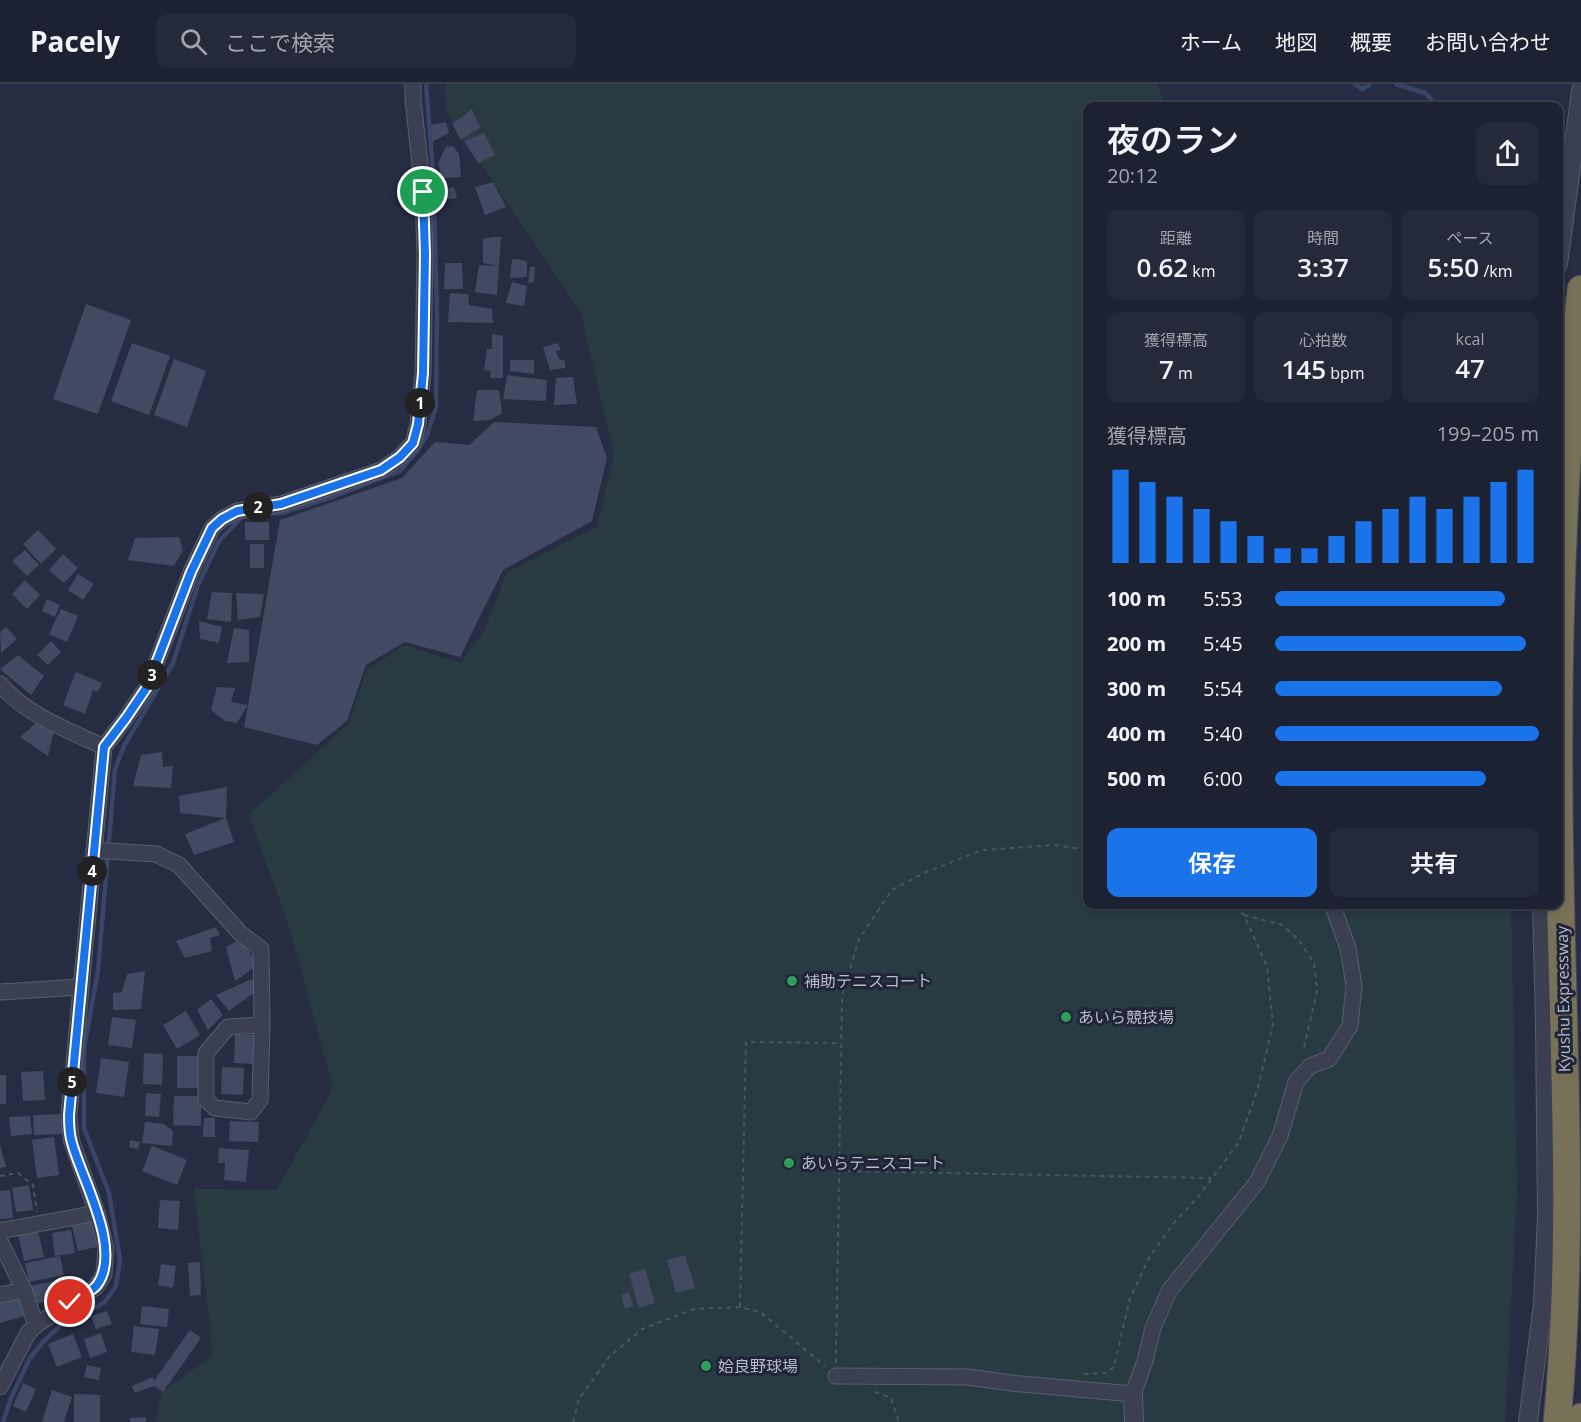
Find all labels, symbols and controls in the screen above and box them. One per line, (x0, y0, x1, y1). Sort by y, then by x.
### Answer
search box (156, 14, 576, 68)
text: Pacely (30, 22, 120, 60)
icon: search (177, 25, 210, 58)
text: ここで検索 (225, 27, 335, 57)
text: ホーム (1180, 28, 1242, 56)
text: 地図 (1275, 28, 1317, 56)
text: 概要 (1350, 28, 1392, 56)
text: お問い合わせ (1425, 28, 1551, 56)
text: 夜のラン (1107, 117, 1239, 162)
button: share (1476, 122, 1539, 185)
text: 20:12 (1107, 162, 1158, 189)
pin (397, 166, 448, 217)
icon: arrive (406, 175, 439, 208)
text: 距離 (1160, 227, 1192, 249)
text: 時間 (1307, 227, 1339, 249)
text: ペース (1446, 227, 1494, 249)
text: 0.62 (1136, 249, 1188, 285)
text: 3:37 (1297, 249, 1349, 285)
text: 5:50 (1428, 249, 1479, 285)
text: km (1188, 260, 1216, 282)
text: /km (1479, 260, 1512, 282)
text: kcal (1456, 328, 1485, 350)
text: 獲得標高 (1144, 329, 1208, 351)
text: 心拍数 (1299, 329, 1347, 351)
text: 47 (1455, 350, 1485, 386)
text: 7 (1159, 351, 1174, 387)
text: 145 (1281, 351, 1326, 387)
text: m (1174, 362, 1193, 384)
text: bpm (1326, 362, 1365, 384)
pin: 1 (405, 388, 435, 418)
text: 1 (415, 392, 425, 414)
text: 199–205 m (1437, 420, 1539, 447)
text: 獲得標高 (1107, 422, 1187, 449)
pin: 2 (243, 492, 273, 522)
text: 2 (253, 496, 263, 518)
text: 100 m (1107, 585, 1166, 612)
text: 5:53 (1203, 585, 1243, 612)
text: 200 m (1107, 630, 1166, 657)
text: 5:45 (1203, 630, 1243, 657)
pin: 3 (137, 660, 167, 690)
text: 3 (147, 664, 157, 686)
text: 300 m (1107, 675, 1166, 702)
text: 5:54 (1203, 675, 1243, 702)
text: 400 m (1107, 720, 1166, 747)
text: 5:40 (1203, 720, 1243, 747)
text: 500 m (1107, 765, 1166, 792)
text: 6:00 (1203, 765, 1243, 792)
button: 保存 (1107, 828, 1317, 897)
button: 共有 (1329, 828, 1539, 897)
pin: 4 (77, 856, 107, 886)
text: 4 (87, 860, 97, 882)
street label: Kyushu Expressway (1551, 925, 1575, 1072)
place label: 補助テニスコート (804, 970, 932, 992)
marker: 補助テニスコート (785, 974, 799, 988)
place label: あいら競技場 (1078, 1006, 1174, 1028)
marker: あいら競技場 (1059, 1010, 1073, 1024)
pin: 5 (57, 1067, 87, 1097)
text: 5 (67, 1071, 77, 1093)
place label: あいらテニスコート (801, 1152, 945, 1174)
marker: あいらテニスコート (782, 1156, 796, 1170)
pin (44, 1276, 95, 1327)
icon: check (53, 1285, 86, 1318)
place label: 姶良野球場 (718, 1355, 798, 1377)
marker: 姶良野球場 (699, 1359, 713, 1373)

